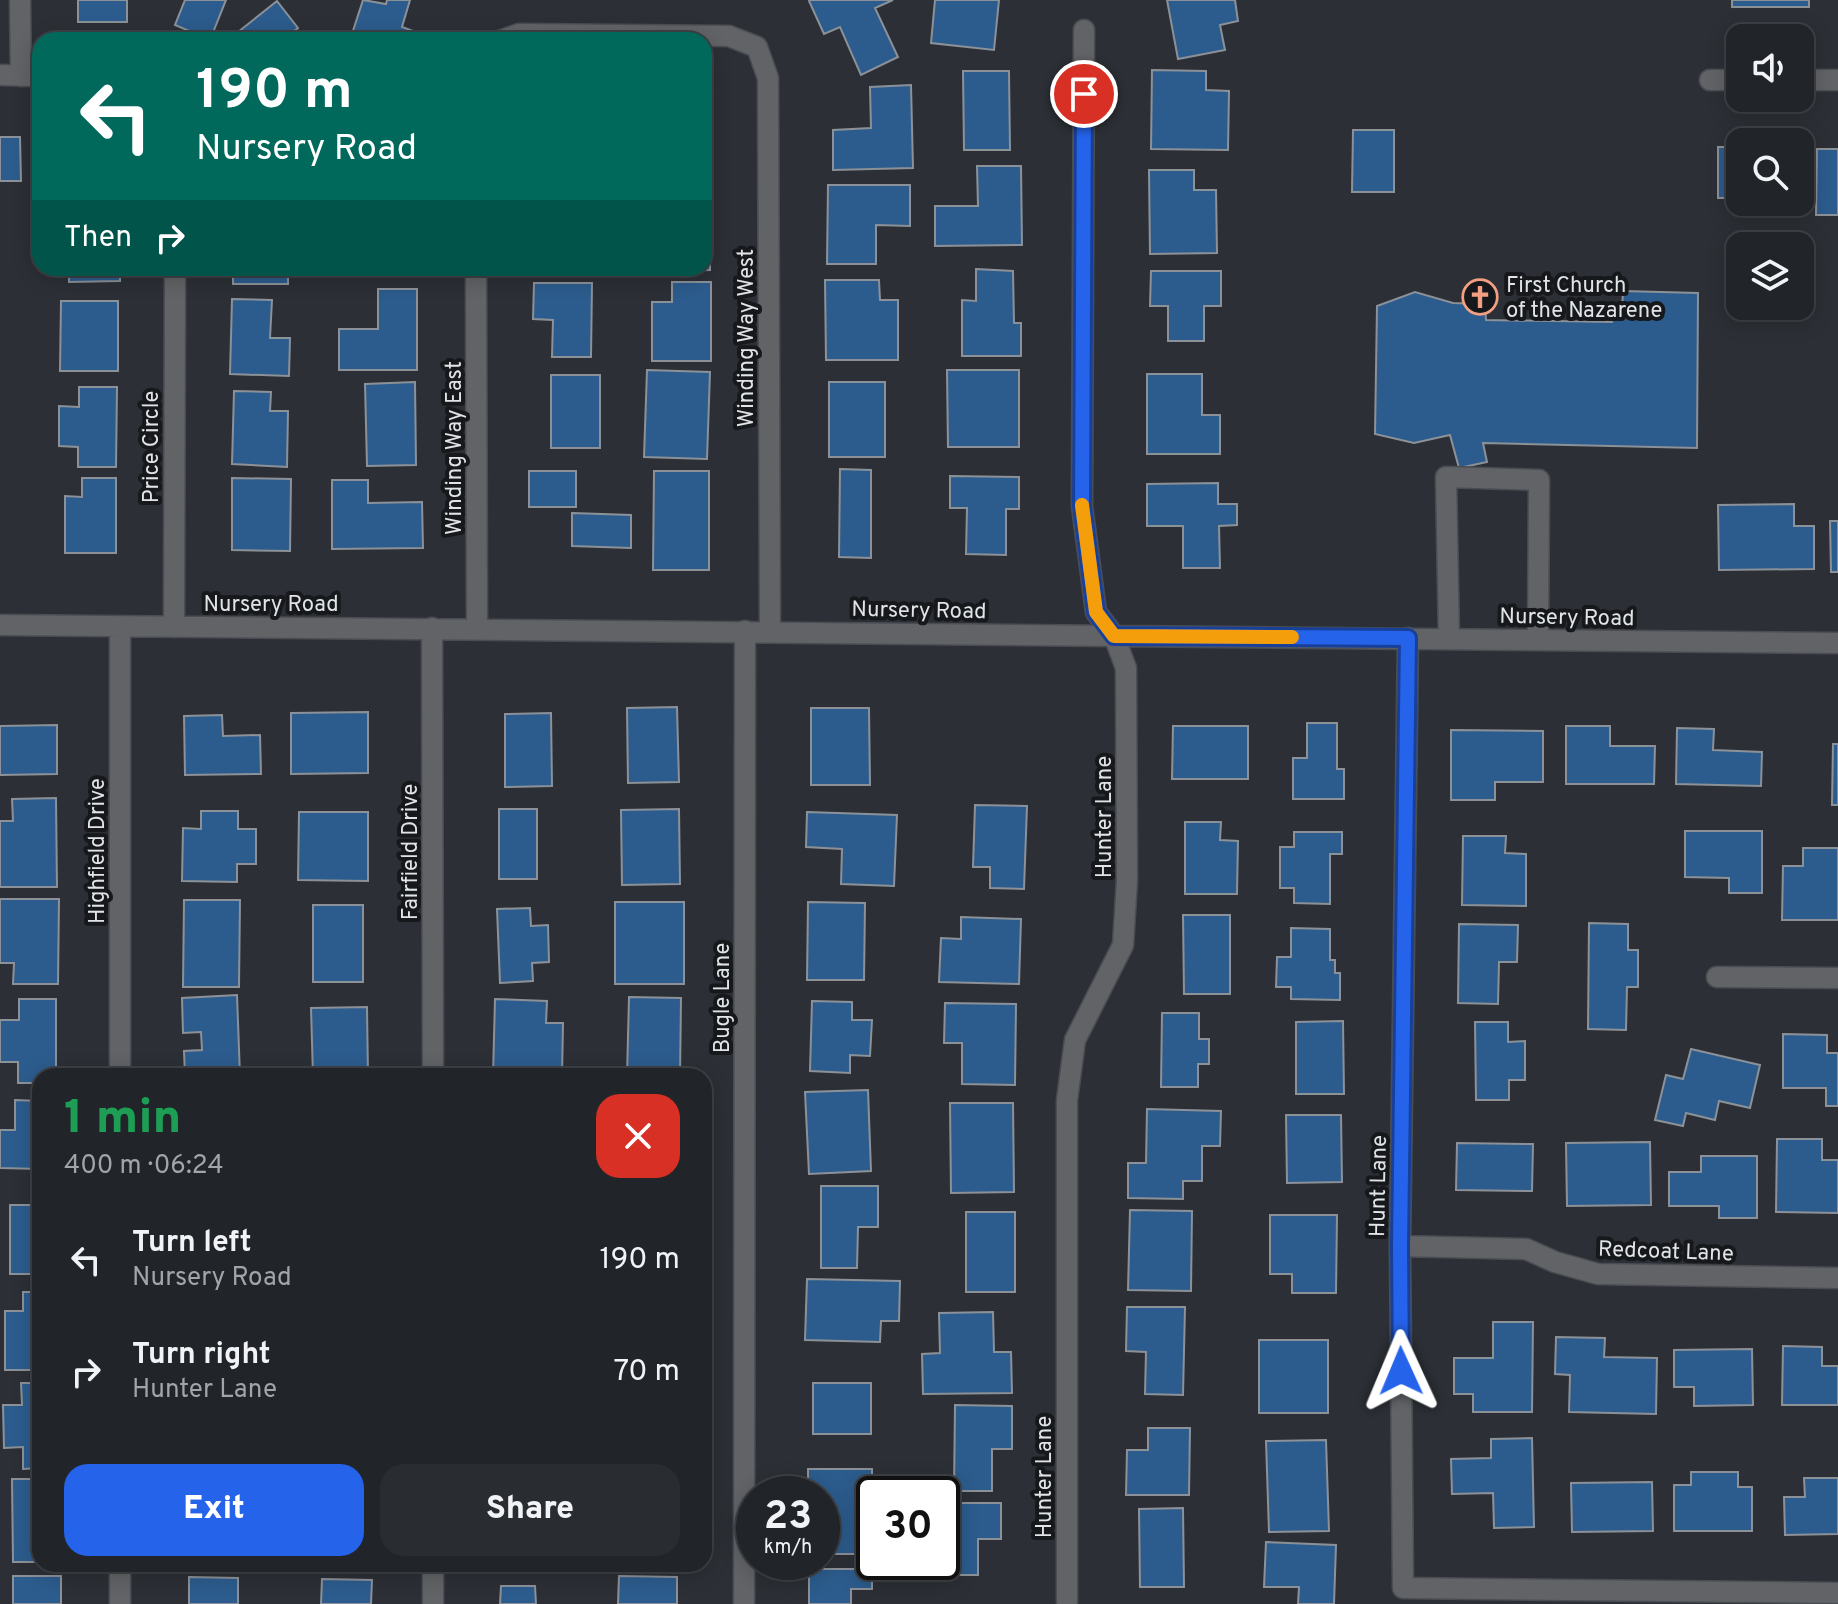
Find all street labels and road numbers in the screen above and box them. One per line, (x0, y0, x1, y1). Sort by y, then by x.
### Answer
street label: Winding Way West (734, 249, 761, 427)
street label: Winding Way East (442, 361, 469, 535)
street label: Price Circle (139, 391, 166, 503)
street label: Nursery Road (203, 592, 339, 619)
street label: Nursery Road (851, 597, 987, 626)
street label: Nursery Road (1499, 604, 1635, 633)
street label: Hunter Lane (1092, 756, 1119, 878)
street label: Highfield Drive (85, 778, 112, 924)
street label: Fairfield Drive (398, 784, 425, 920)
street label: Bugle Lane (710, 943, 737, 1053)
street label: Hunt Lane (1365, 1135, 1394, 1237)
street label: Redcoat Lane (1598, 1237, 1734, 1268)
street label: Hunter Lane (1032, 1416, 1059, 1538)

